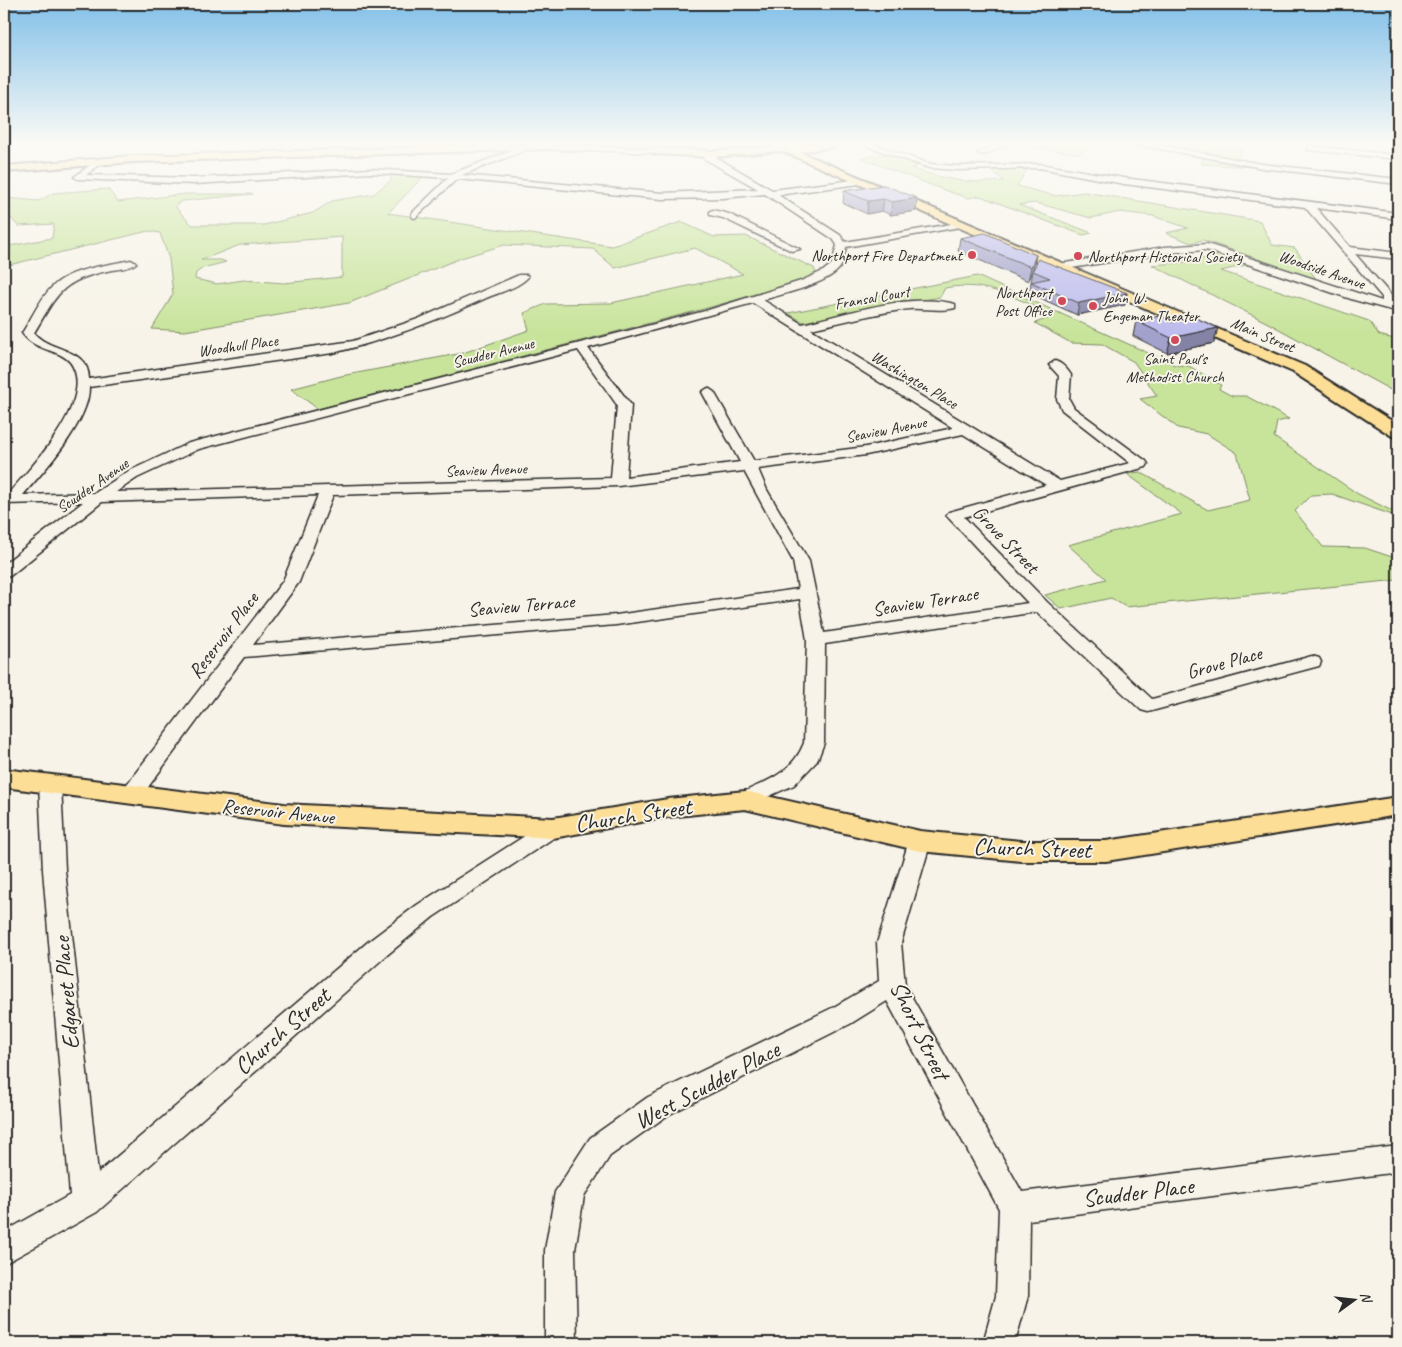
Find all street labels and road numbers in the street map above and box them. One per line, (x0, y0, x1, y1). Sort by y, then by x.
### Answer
street label: Woodside Avenue (1276, 246, 1369, 295)
street label: Fransal Court (833, 281, 914, 314)
street label: Main Street (1228, 313, 1299, 358)
street label: Woodhull Place (197, 330, 281, 361)
street label: Scudder Avenue (450, 333, 538, 373)
street label: Washington Place (868, 346, 963, 414)
street label: Seaview Avenue (844, 412, 930, 448)
street label: Scudder Avenue (53, 453, 134, 518)
street label: Seaview Avenue (445, 459, 529, 481)
street label: Grove Street (967, 500, 1046, 580)
street label: Seaview Terrace (871, 581, 981, 622)
street label: Reservoir Place (183, 586, 265, 683)
street label: Seaview Terrace (467, 588, 577, 623)
street label: Grove Place (1184, 640, 1266, 684)
street label: Church Street (573, 791, 695, 839)
street label: Reservoir Avenue (220, 793, 337, 830)
street label: Church Street (973, 831, 1093, 865)
street label: Edgaret Place (46, 933, 86, 1051)
street label: Short Street (883, 976, 958, 1087)
street label: Church Street (228, 980, 338, 1081)
street label: West Scudder Place (629, 1033, 787, 1136)
street label: Scudder Place (1081, 1170, 1197, 1214)

